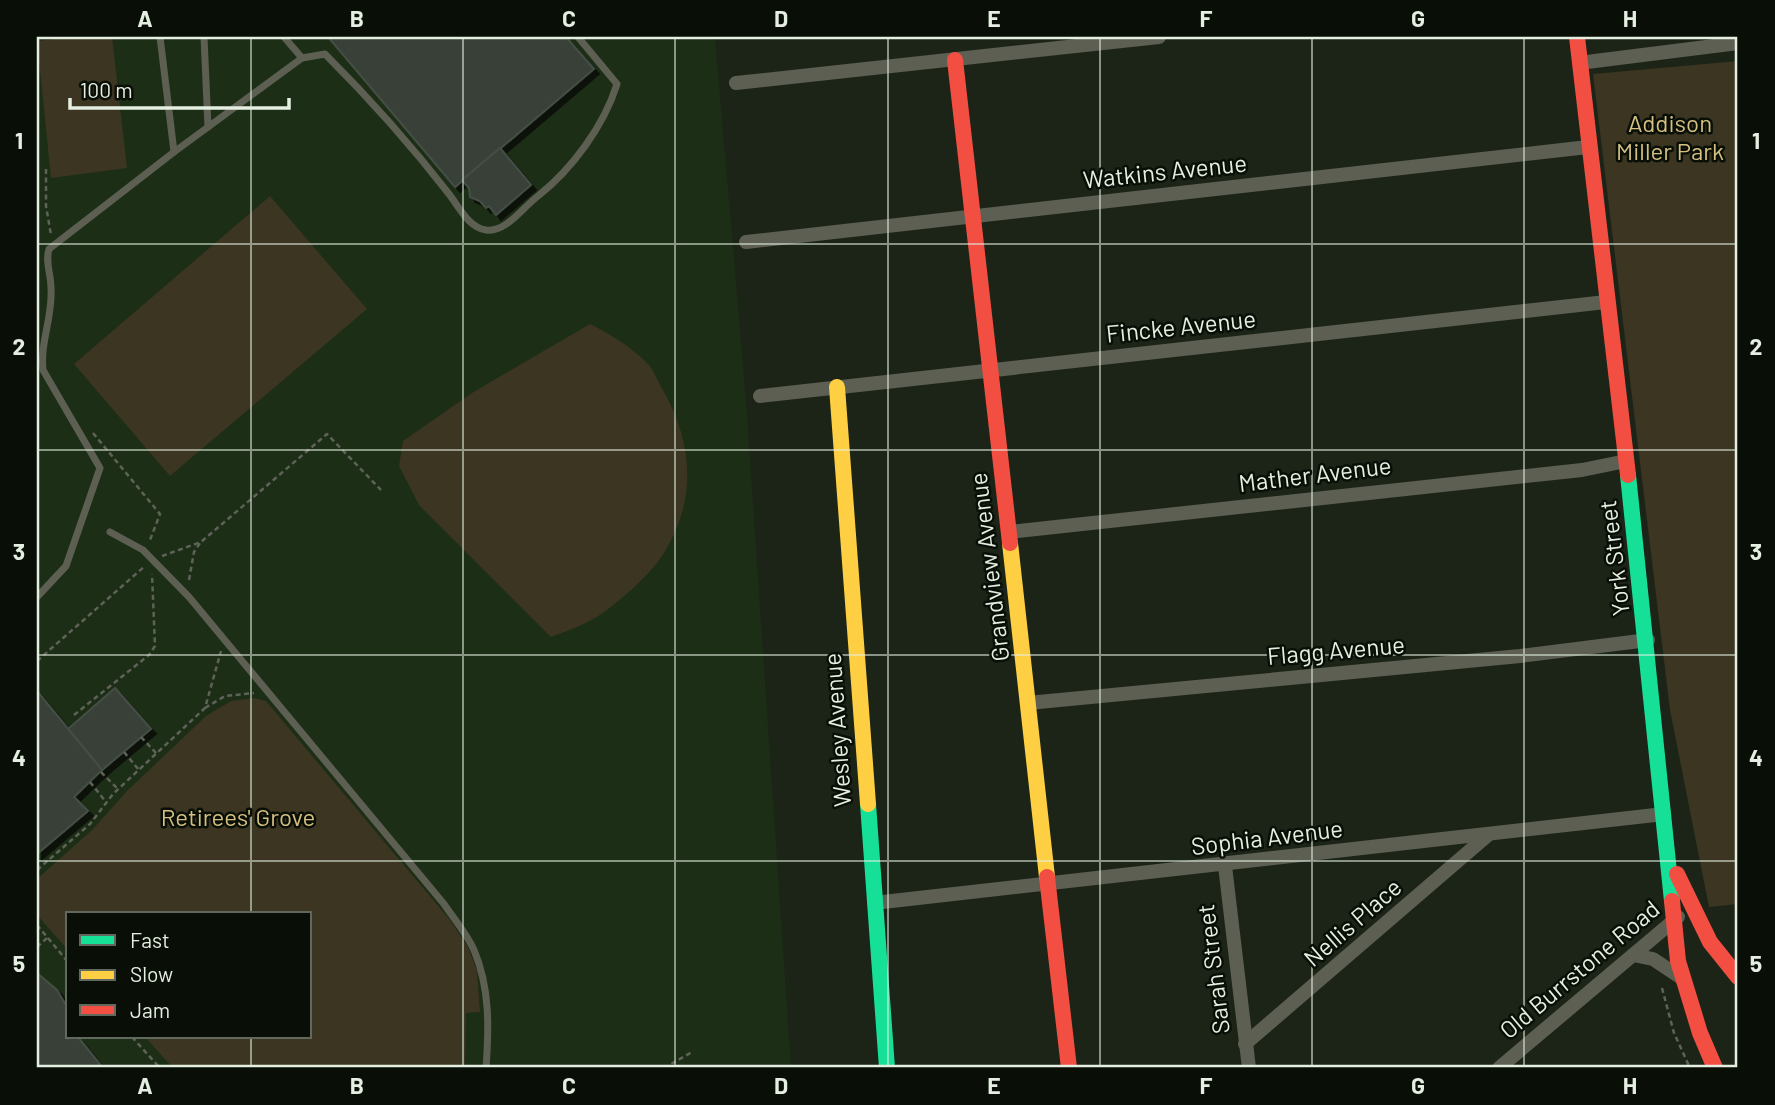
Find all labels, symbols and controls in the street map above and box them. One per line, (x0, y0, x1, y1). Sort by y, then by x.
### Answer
text: A (137, 4, 153, 32)
text: B (350, 4, 364, 32)
text: C (562, 4, 576, 32)
text: D (774, 4, 788, 32)
text: E (987, 4, 1001, 32)
text: F (1200, 4, 1213, 32)
text: G (1411, 4, 1425, 32)
text: H (1623, 4, 1637, 32)
scale bar (70, 66, 289, 110)
text: 100 m (80, 77, 133, 102)
park label: Addison Miller Park (1616, 108, 1724, 165)
text: 1 (15, 126, 23, 154)
text: 1 (1752, 126, 1760, 154)
street label: Watkins Avenue (1082, 147, 1248, 194)
street label: Fincke Avenue (1105, 303, 1257, 348)
text: 2 (13, 332, 25, 360)
text: 2 (1750, 332, 1762, 360)
street label: Mather Avenue (1237, 450, 1393, 497)
street label: Grandview Avenue (963, 471, 1014, 663)
street label: York Street (1592, 499, 1635, 618)
text: 3 (13, 537, 25, 565)
text: 3 (1750, 537, 1762, 565)
street label: Flagg Avenue (1266, 629, 1406, 670)
street label: Wesley Avenue (817, 652, 856, 808)
text: 4 (12, 743, 26, 771)
text: 4 (1749, 743, 1763, 771)
park label: Retirees' Grove (161, 802, 315, 831)
street label: Sophia Avenue (1189, 813, 1344, 860)
street label: Nellis Place (1297, 872, 1407, 972)
street label: Old Burrstone Road (1493, 894, 1665, 1044)
street label: Sarah Street (1190, 903, 1235, 1036)
legend (66, 912, 312, 1038)
text: Fast (130, 927, 170, 952)
text: 5 (13, 949, 25, 977)
text: 5 (1750, 949, 1762, 977)
text: Slow (130, 961, 173, 986)
text: Jam (130, 997, 170, 1022)
text: A (137, 1071, 153, 1099)
text: B (350, 1071, 364, 1099)
text: C (562, 1071, 576, 1099)
text: D (774, 1071, 788, 1099)
text: E (987, 1071, 1001, 1099)
text: F (1200, 1071, 1213, 1099)
text: G (1411, 1071, 1425, 1099)
text: H (1623, 1071, 1637, 1099)

